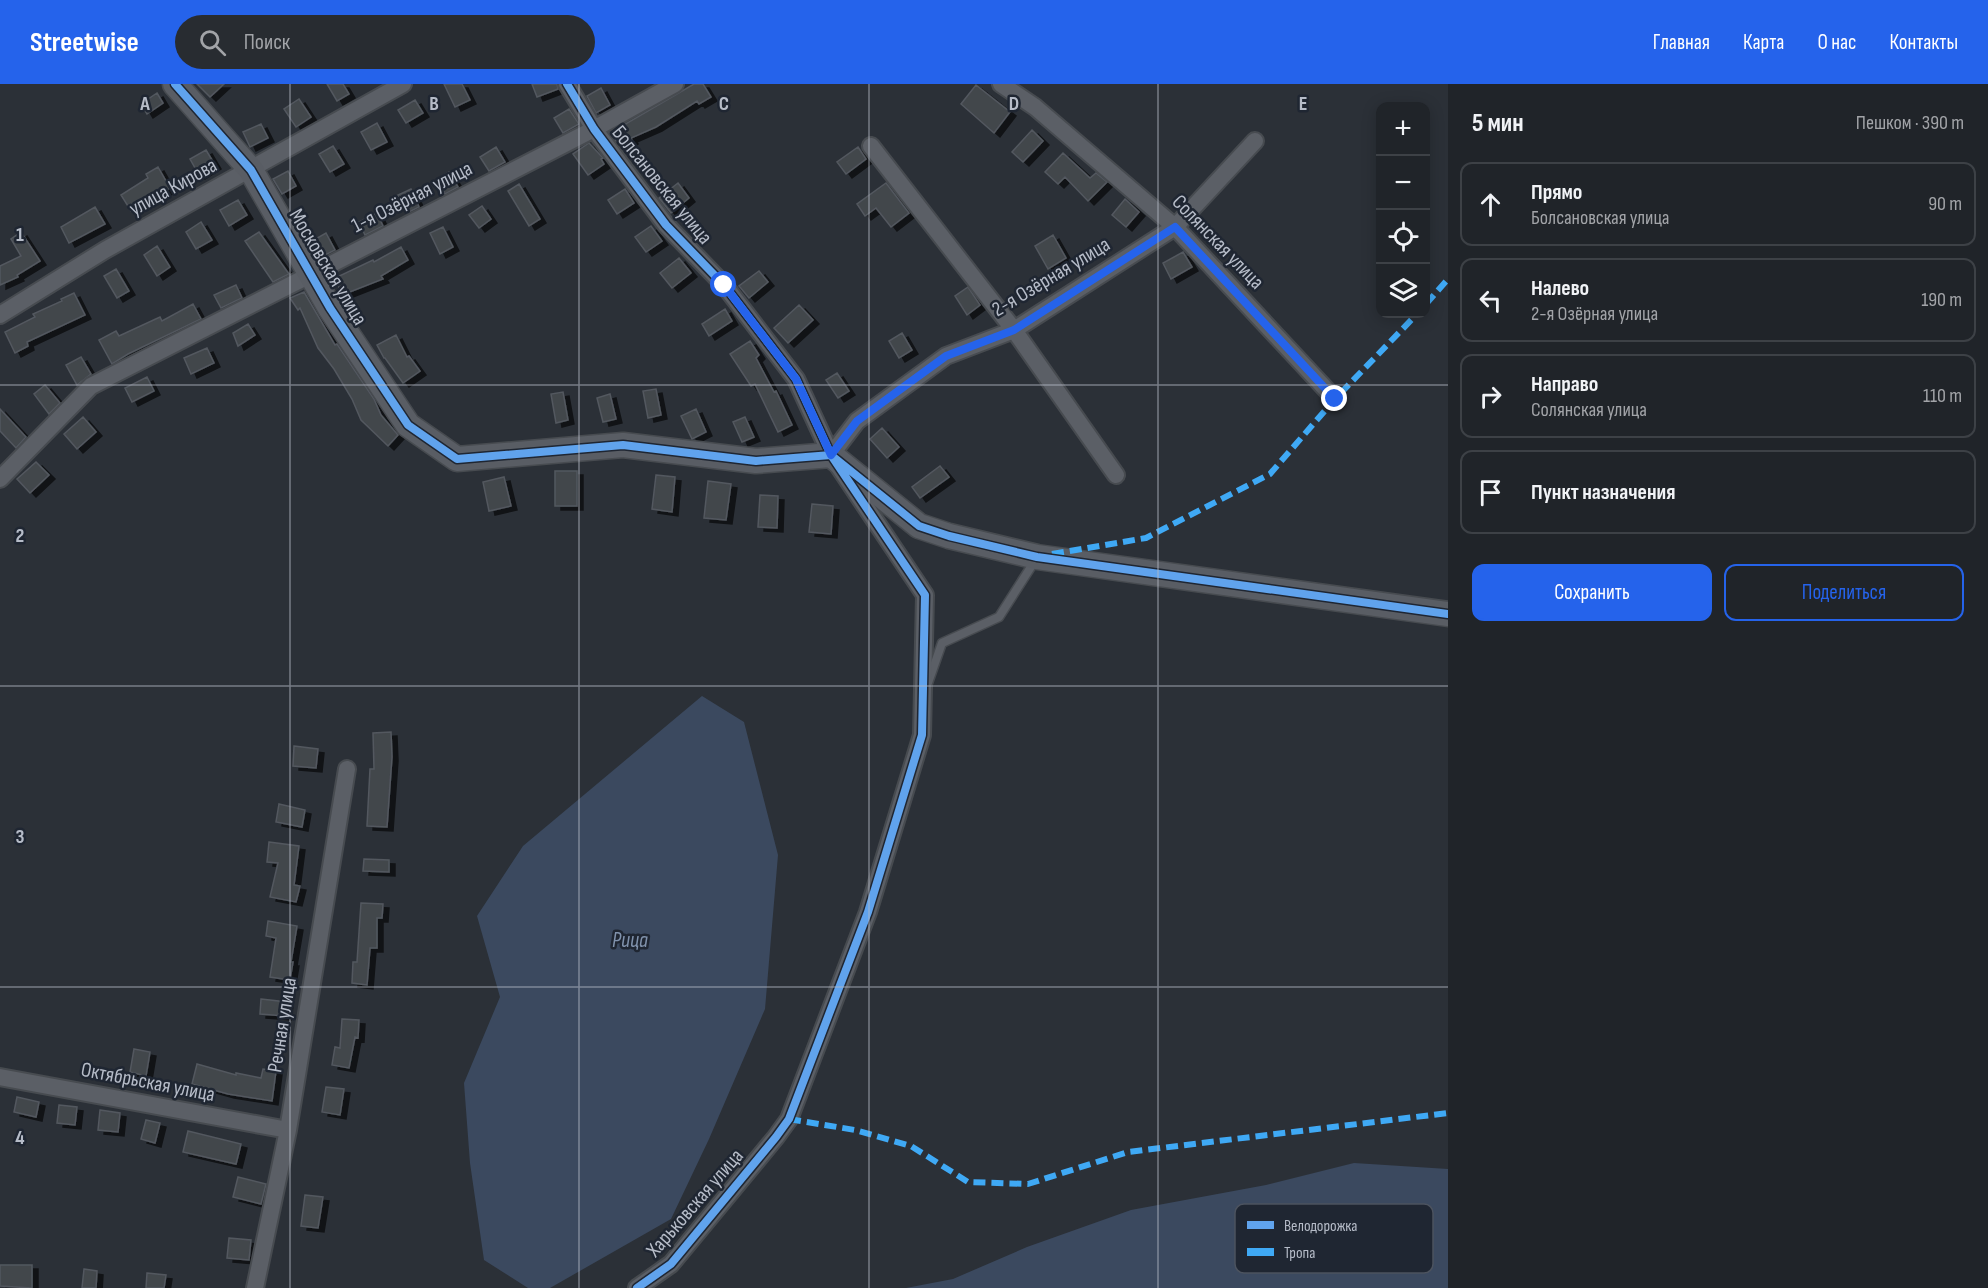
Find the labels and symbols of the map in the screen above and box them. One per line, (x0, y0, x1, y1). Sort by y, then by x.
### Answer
text: A (139, 92, 150, 116)
text: B (429, 92, 439, 116)
text: C (719, 92, 729, 116)
text: D (1009, 92, 1019, 116)
text: E (1299, 92, 1307, 116)
street label: Болсановская улица (607, 121, 717, 249)
street label: улица Кирова (125, 153, 221, 221)
street label: 1-я Озёрная улица (347, 156, 477, 238)
street label: Солянская улица (1167, 190, 1269, 294)
street label: Московская улица (283, 204, 373, 330)
text: 1 (16, 223, 24, 247)
street label: 2-я Озёрная улица (987, 232, 1115, 322)
route start (710, 271, 736, 297)
route end (1321, 385, 1347, 411)
text: 2 (16, 524, 24, 548)
text: 3 (16, 825, 25, 849)
water label: Рица (612, 927, 648, 954)
street label: Речная улица (262, 976, 302, 1074)
street label: Октябрьская улица (79, 1057, 217, 1107)
text: 4 (15, 1126, 25, 1150)
street label: Харьковская улица (641, 1144, 749, 1263)
legend (1235, 1204, 1433, 1273)
text: Велодорожка (1284, 1217, 1357, 1236)
text: Тропа (1284, 1244, 1315, 1263)

